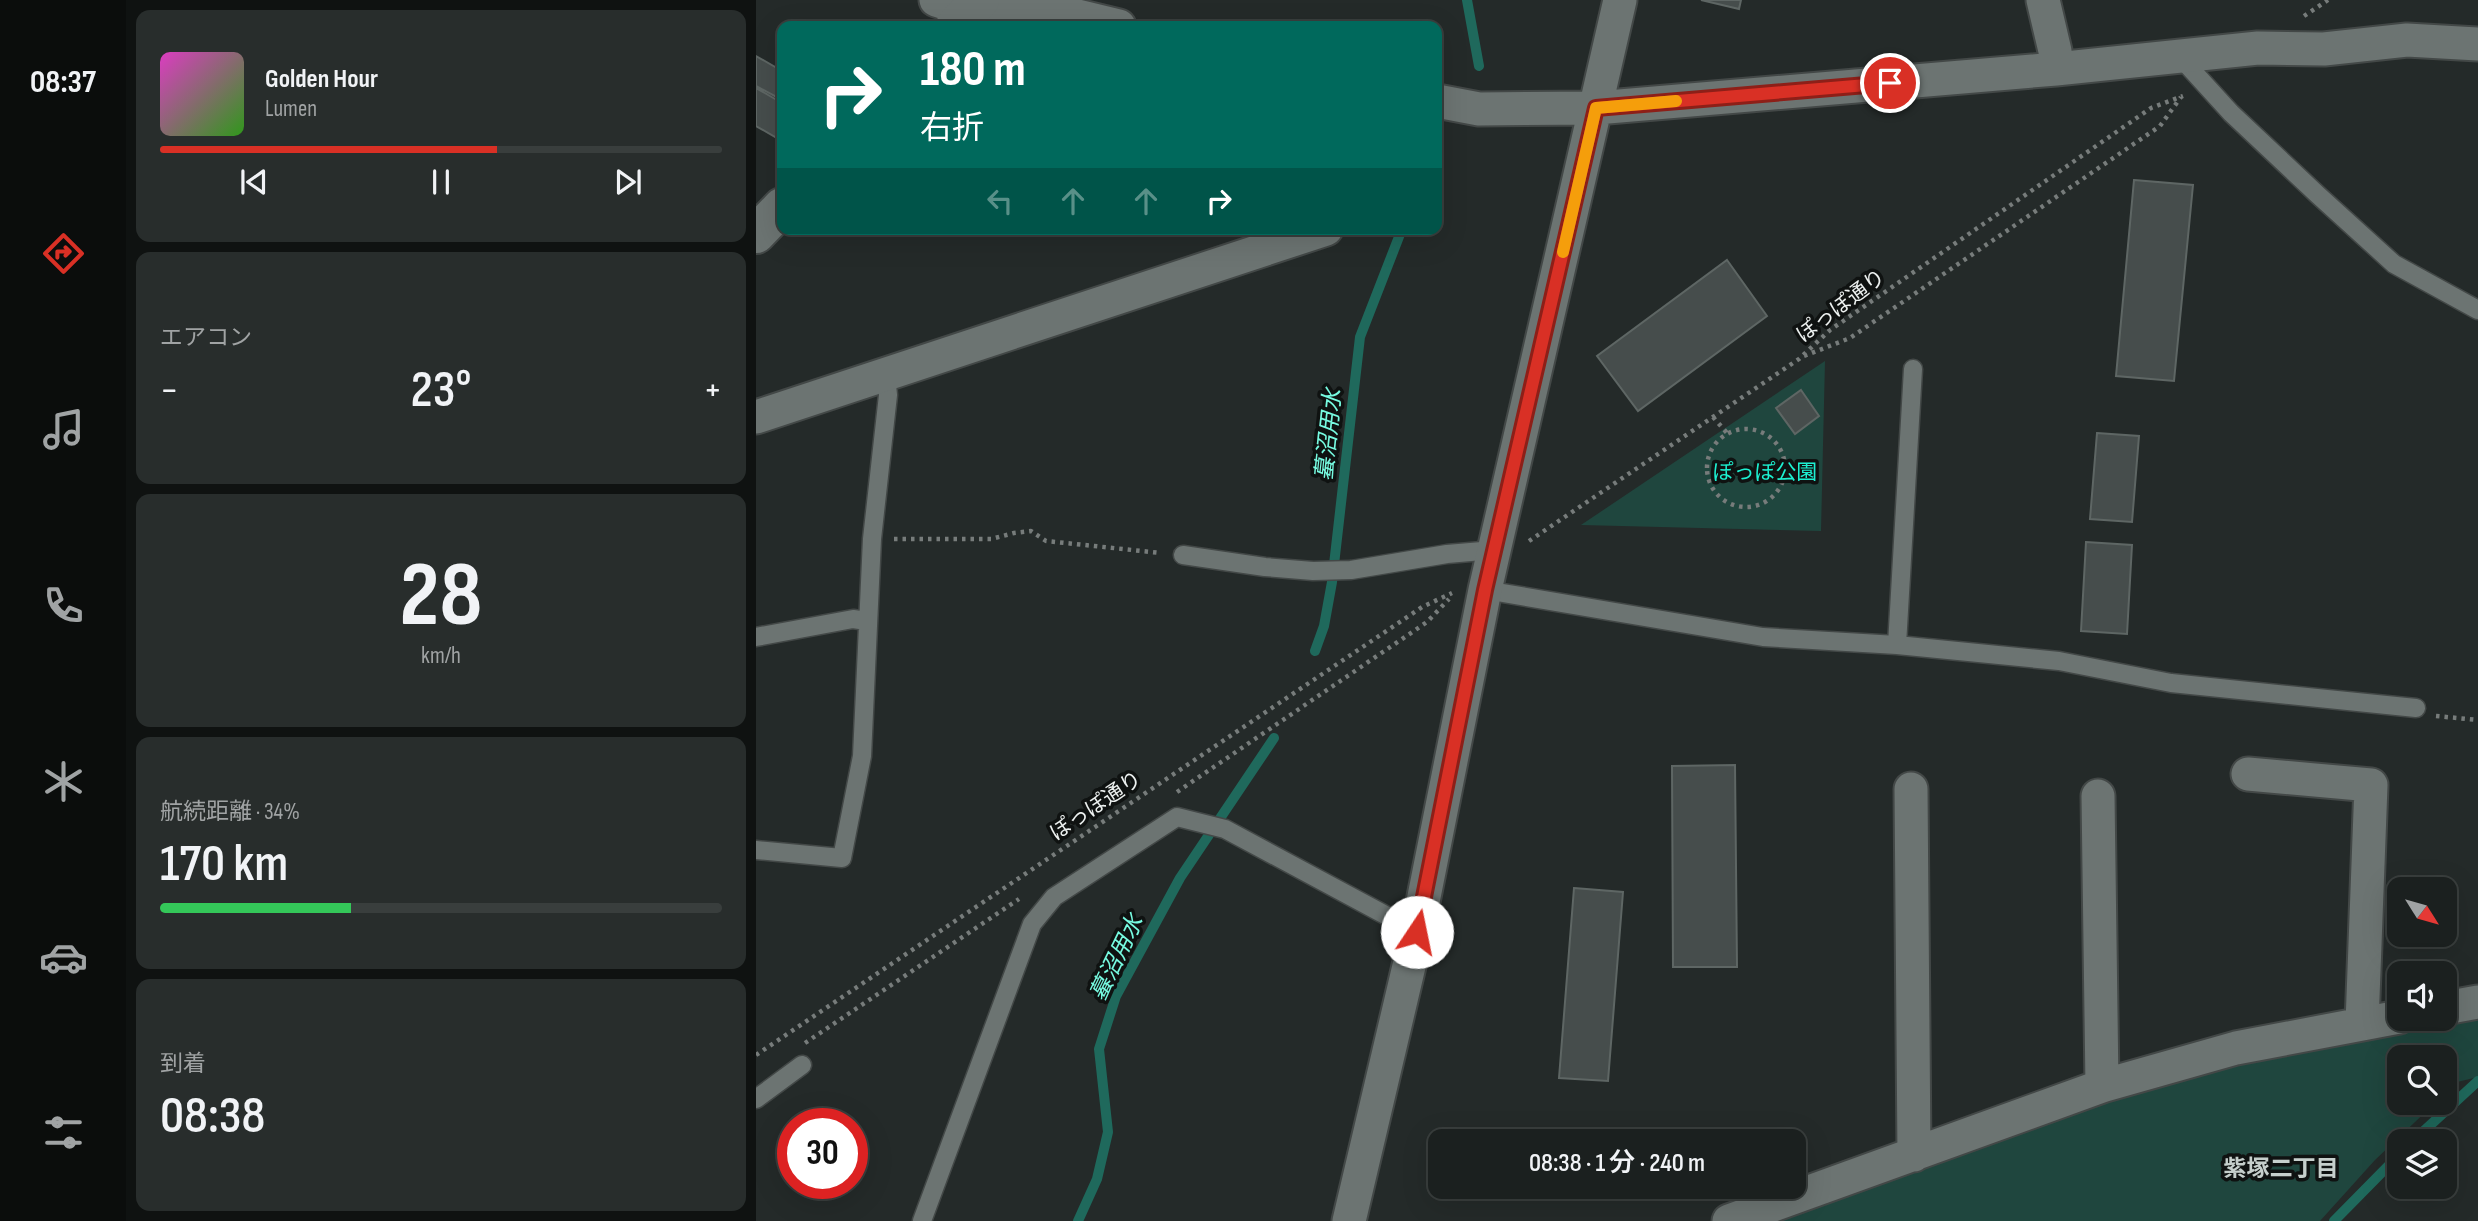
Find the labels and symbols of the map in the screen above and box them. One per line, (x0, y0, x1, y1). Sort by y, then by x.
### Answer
pin (1860, 53, 1920, 113)
street label: ぽっぽ通り (1792, 264, 1890, 348)
water label: 蟇沼用水 (1310, 385, 1348, 482)
park label: ぽっぽ公園 (1713, 460, 1818, 485)
street label: ぽっぽ通り (1045, 766, 1147, 846)
north arrow (2387, 877, 2457, 947)
position arrow (1380, 895, 1454, 969)
water label: 蟇沼用水 (1084, 908, 1151, 1005)
speed limit sign: 30 (777, 1108, 868, 1199)
district label: 紫塚二丁目 (2224, 1155, 2339, 1183)

